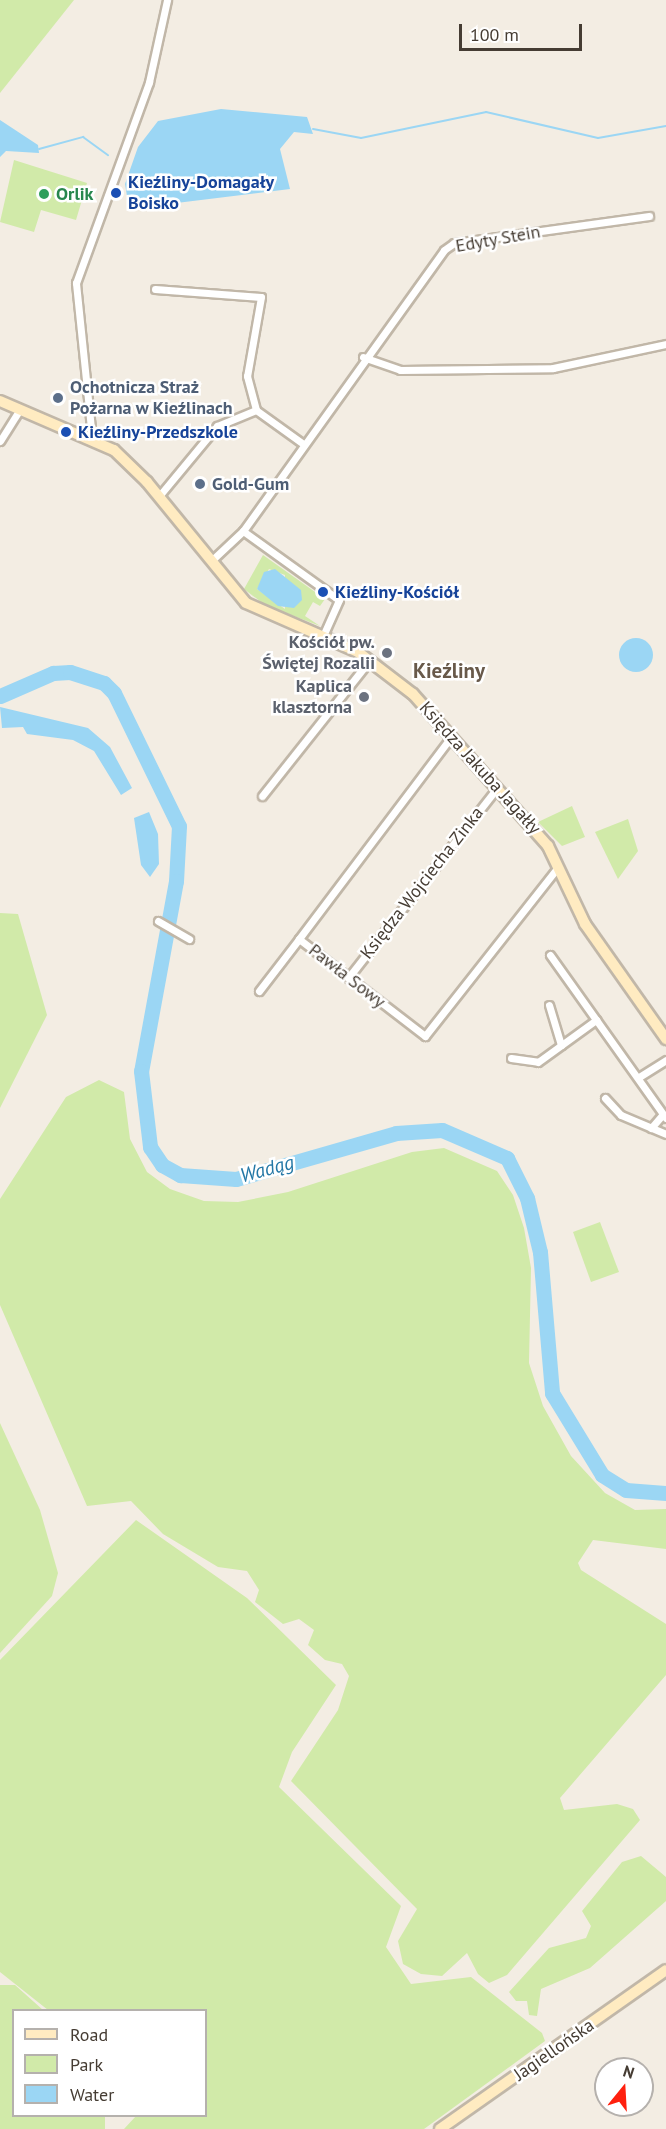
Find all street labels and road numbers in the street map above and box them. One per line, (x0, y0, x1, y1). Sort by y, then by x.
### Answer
street label: Edyty Stein (454, 221, 542, 257)
street label: Księdza Jakuba Jagałły (415, 697, 545, 839)
street label: Księdza Wojciecha Zinka (356, 802, 488, 964)
street label: Pawła Sowy (304, 939, 390, 1013)
street label: Jagiellońska (510, 2015, 598, 2085)

